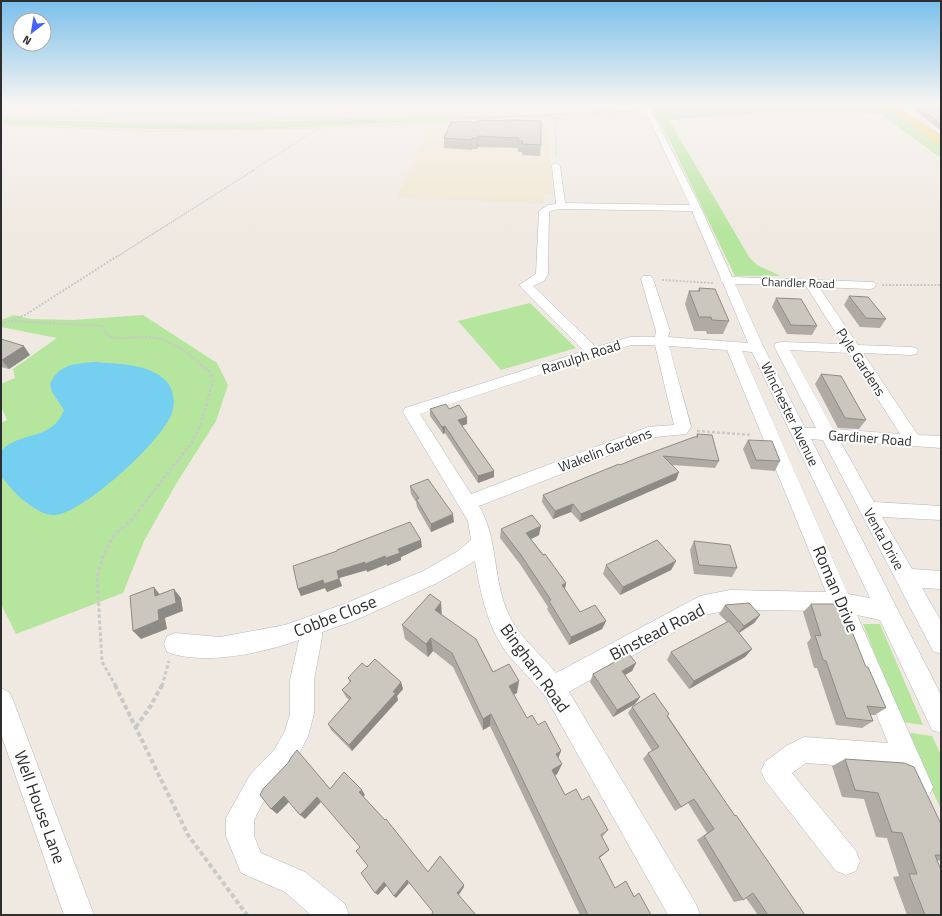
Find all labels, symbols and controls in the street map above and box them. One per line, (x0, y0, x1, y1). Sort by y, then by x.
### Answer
north arrow (12, 12, 52, 52)
text: N (19, 32, 34, 49)
street label: Chandler Road (761, 272, 835, 293)
street label: Pyle Gardens (832, 324, 891, 400)
street label: Ranulph Road (539, 334, 623, 379)
street label: Winchester Avenue (756, 358, 825, 470)
street label: Wakelin Gardens (555, 422, 655, 477)
street label: Gardiner Road (828, 424, 912, 451)
street label: Venta Drive (859, 504, 910, 574)
street label: Roman Drive (806, 542, 866, 636)
street label: Cobbe Close (290, 588, 380, 644)
street label: Binstead Road (605, 597, 709, 667)
street label: Bingham Road (494, 618, 576, 718)
street label: Well House Lane (7, 747, 73, 867)

